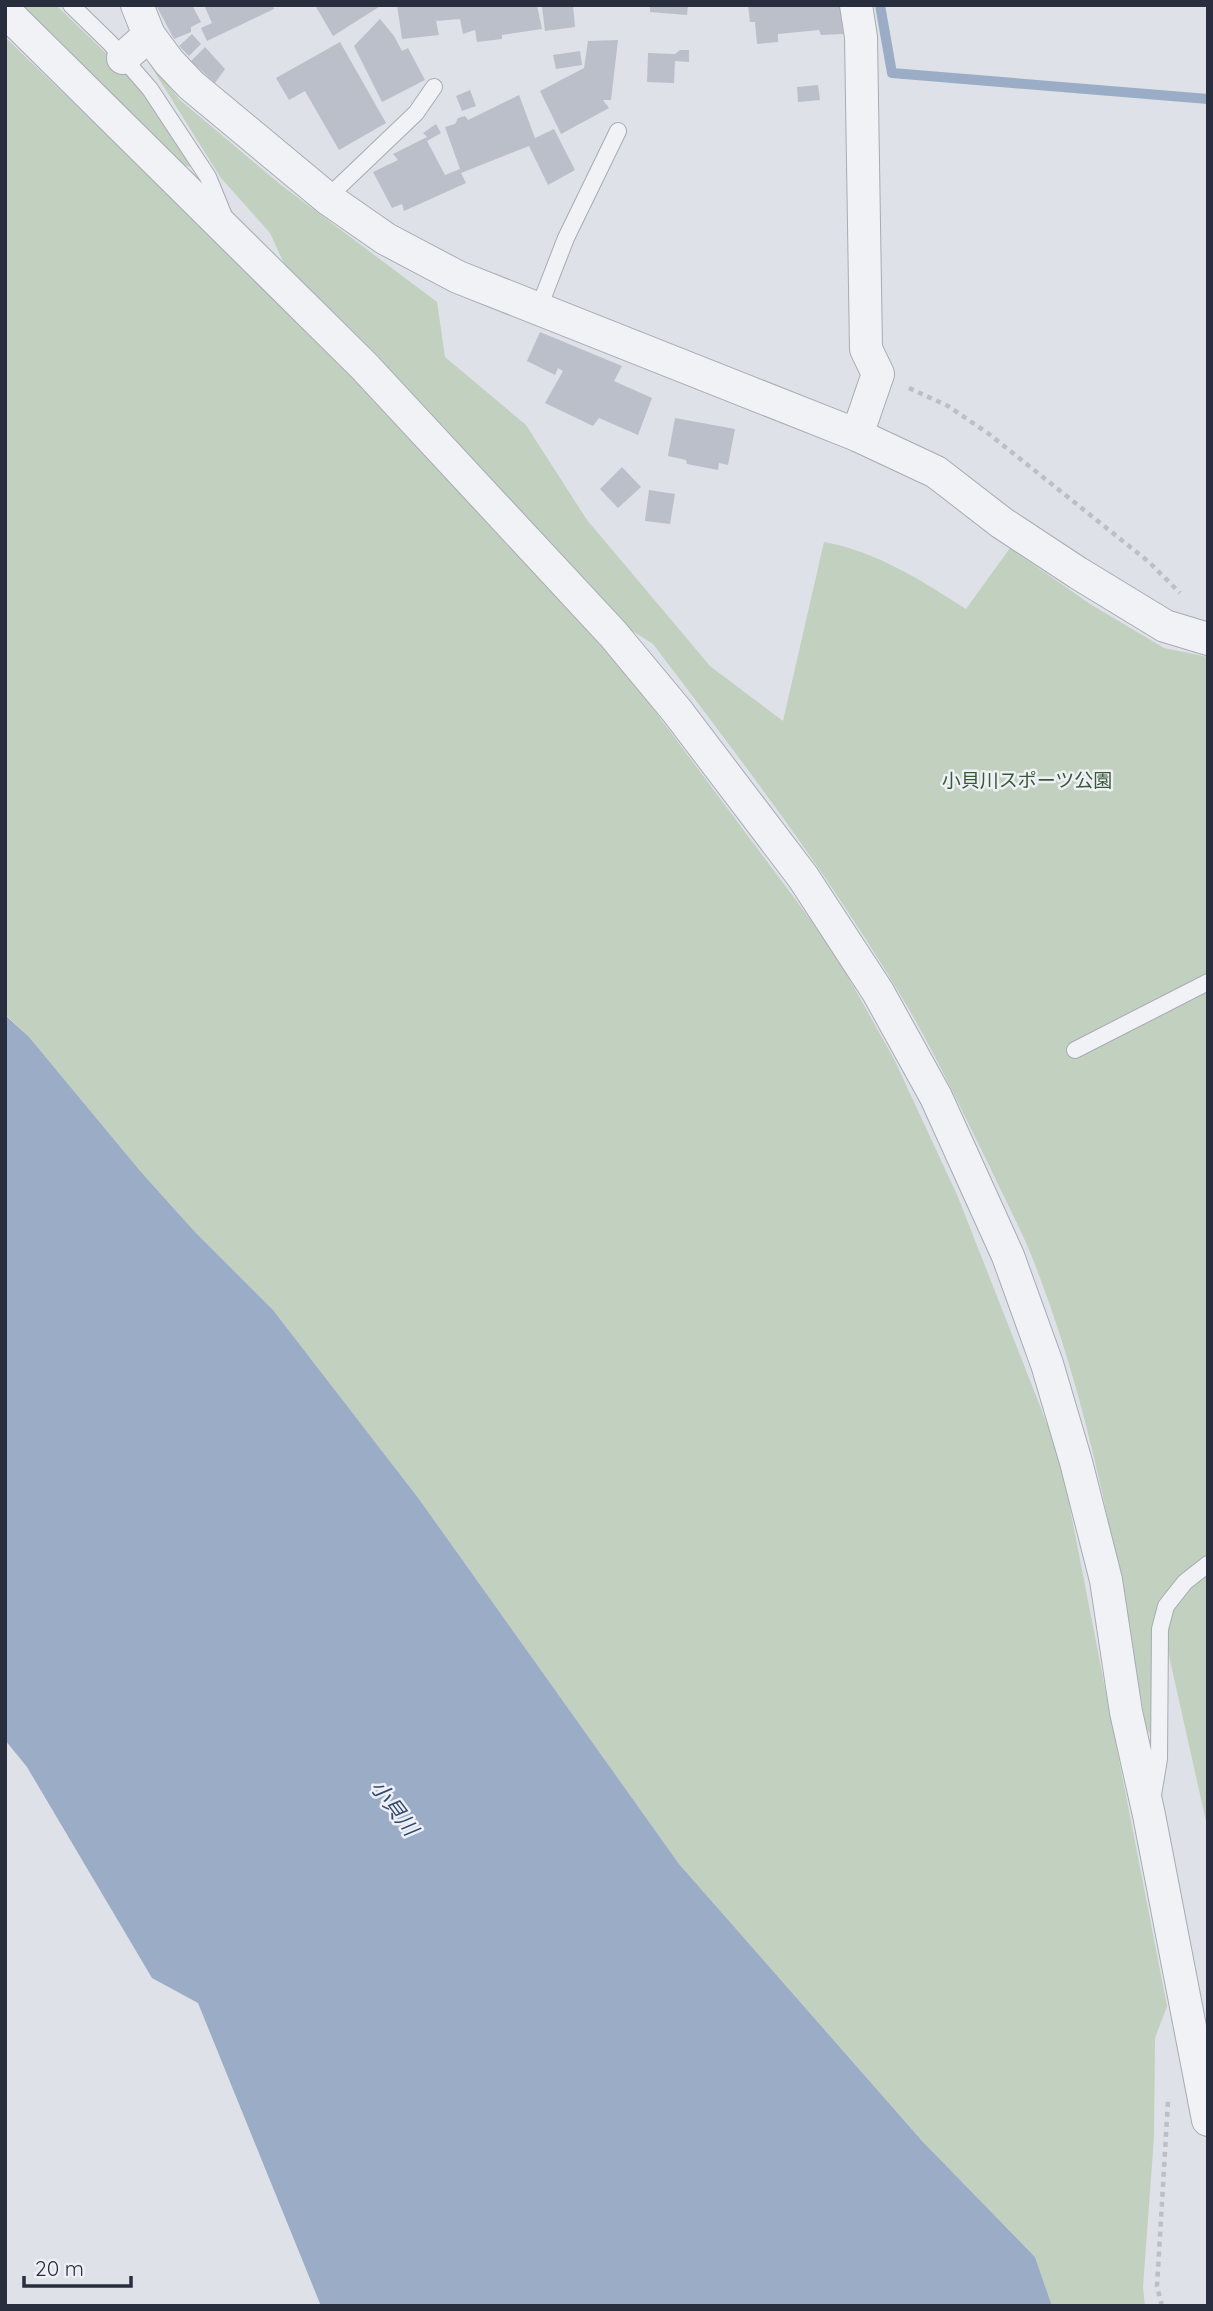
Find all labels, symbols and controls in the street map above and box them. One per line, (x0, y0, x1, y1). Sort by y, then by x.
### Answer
park label: 小貝川スポーツ公園 (942, 768, 1112, 792)
water label: 小貝川 (365, 1774, 425, 1842)
scale bar (24, 2244, 131, 2288)
text: 20 m (35, 2255, 84, 2281)

